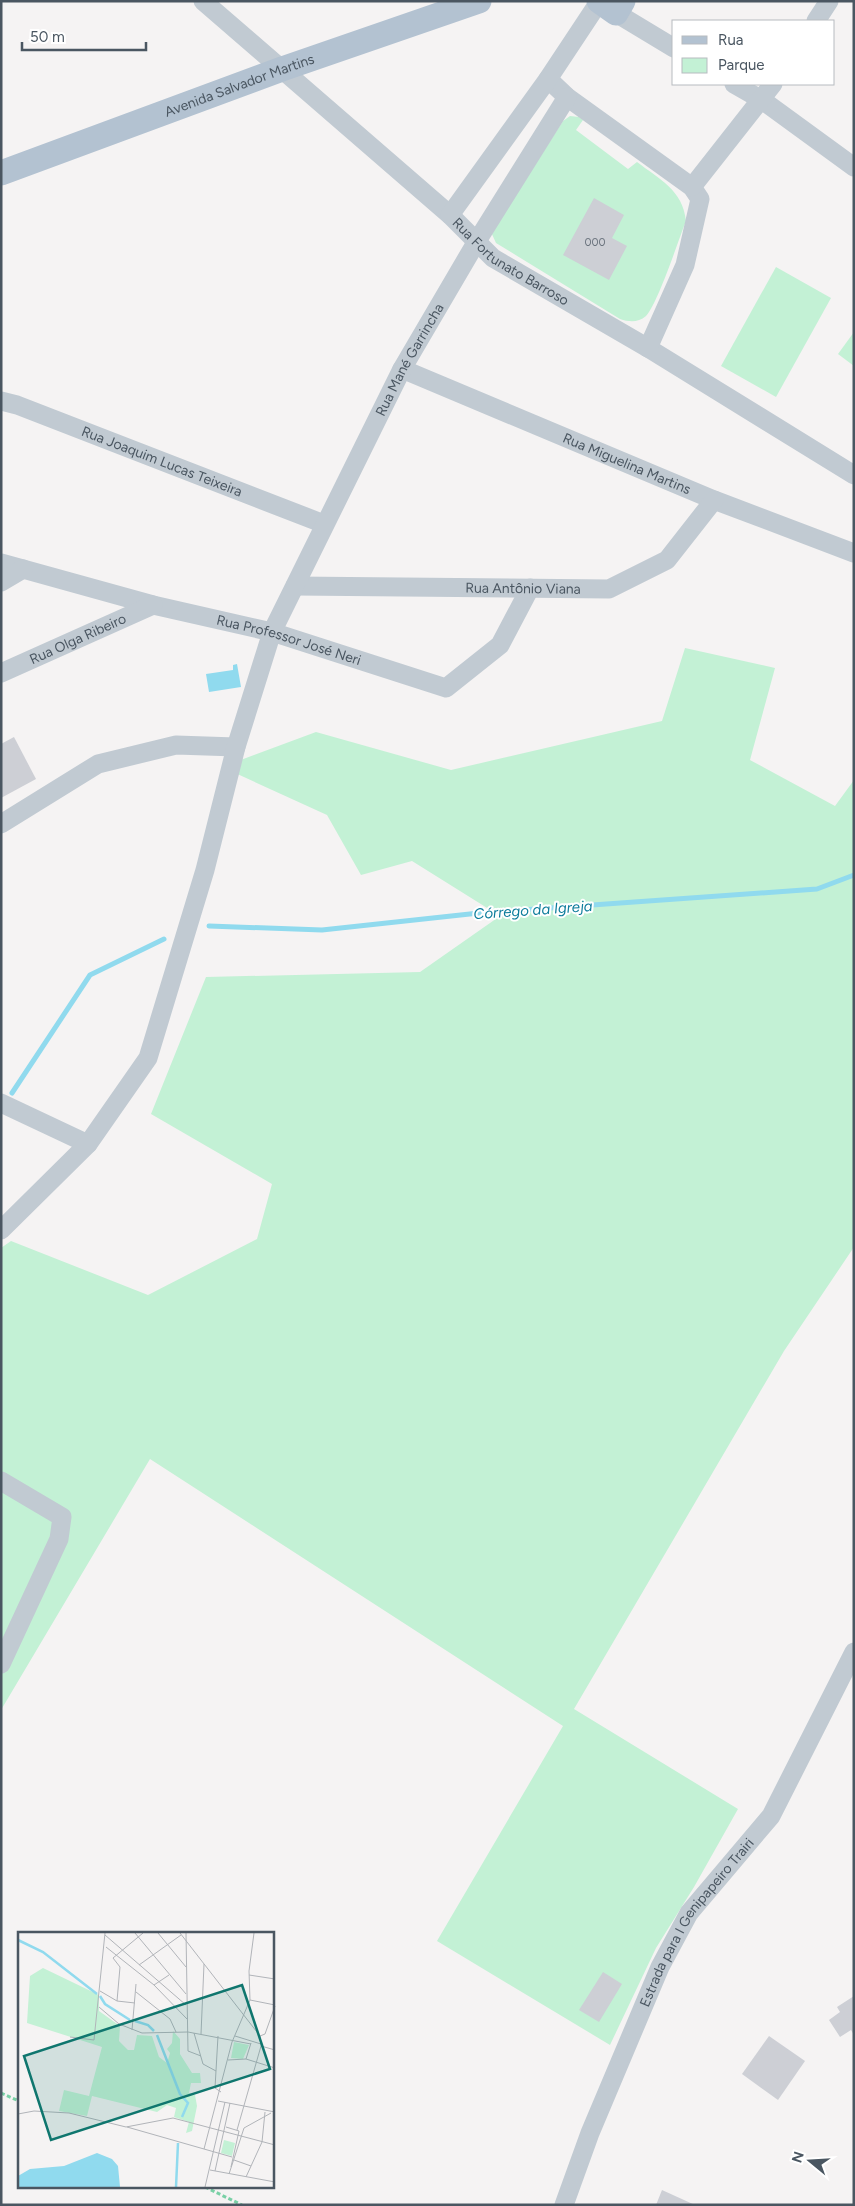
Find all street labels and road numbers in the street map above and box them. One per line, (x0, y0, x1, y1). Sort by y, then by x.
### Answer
street label: Avenida Salvador Martins (162, 51, 317, 121)
street label: Rua Fortunato Barroso (449, 214, 572, 309)
street label: Rua Mané Garrincha (372, 301, 447, 419)
street label: Rua Joaquim Lucas Teixeira (79, 423, 245, 501)
street label: Rua Miguelina Martins (560, 429, 693, 498)
street label: Rua Antônio Viana (465, 580, 581, 598)
street label: Rua Olga Ribeiro (27, 610, 129, 668)
street label: Rua Professor José Neri (215, 612, 363, 669)
street label: Estrada para I Genipapeiro Trairi (636, 1835, 758, 2010)

